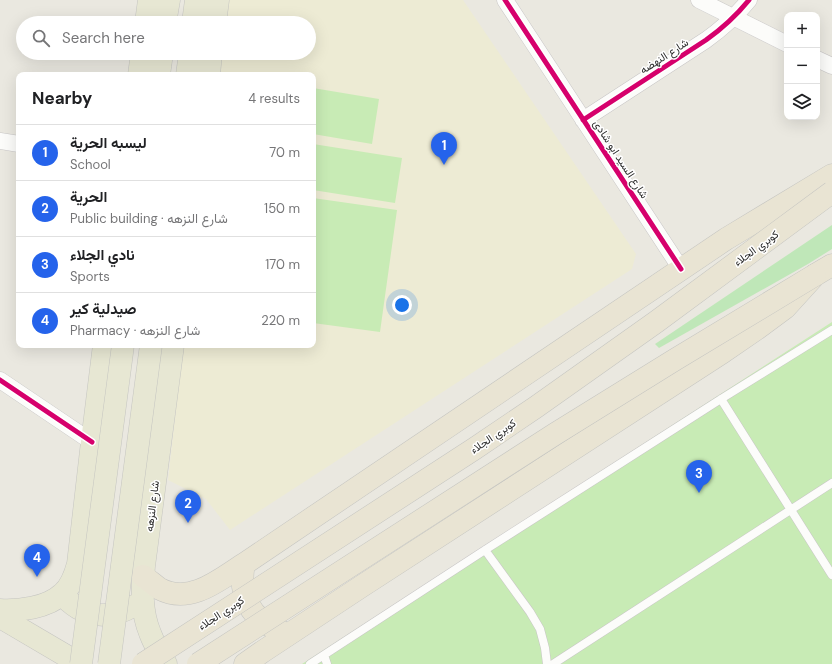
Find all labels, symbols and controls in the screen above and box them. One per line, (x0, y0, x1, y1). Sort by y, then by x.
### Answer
map controls (784, 12, 820, 120)
button: + (784, 12, 820, 48)
search box (16, 16, 316, 60)
icon: search (30, 27, 52, 49)
text: Search here (62, 28, 145, 48)
street label: شارع النهضه (637, 35, 692, 78)
button: − (784, 48, 820, 84)
button: layers (784, 84, 820, 120)
text: Nearby (32, 87, 92, 109)
text: 4 results (248, 90, 300, 107)
street label: شارع السيد ابو شادى (590, 117, 652, 202)
pin: 1 (431, 132, 457, 165)
text: ليسبه الحرية (70, 133, 147, 153)
text: 1 (43, 144, 47, 161)
text: 70 m (269, 144, 300, 161)
text: School (70, 156, 111, 173)
text: الحرية (70, 187, 107, 207)
text: 2 (41, 200, 49, 217)
text: 150 m (264, 200, 300, 217)
text: Public building · شارع النزهه (70, 210, 228, 227)
street label: كوبري الجلاء (731, 227, 783, 271)
text: نادي الجلاء (70, 245, 135, 265)
text: 3 (41, 256, 49, 273)
text: 170 m (265, 256, 300, 273)
text: Sports (70, 268, 110, 285)
your location (392, 295, 412, 315)
text: صيدلية كير (70, 299, 136, 319)
text: 4 (41, 312, 49, 329)
text: 220 m (261, 312, 300, 329)
text: Pharmacy · شارع النزهه (70, 322, 200, 339)
street label: كوبري الجلاء (467, 416, 520, 459)
pin: 3 (686, 460, 712, 493)
street label: شارع النزهه (142, 479, 163, 532)
pin: 2 (175, 490, 201, 523)
pin: 4 (24, 544, 50, 577)
street label: كوبري الجلاء (195, 593, 248, 636)

